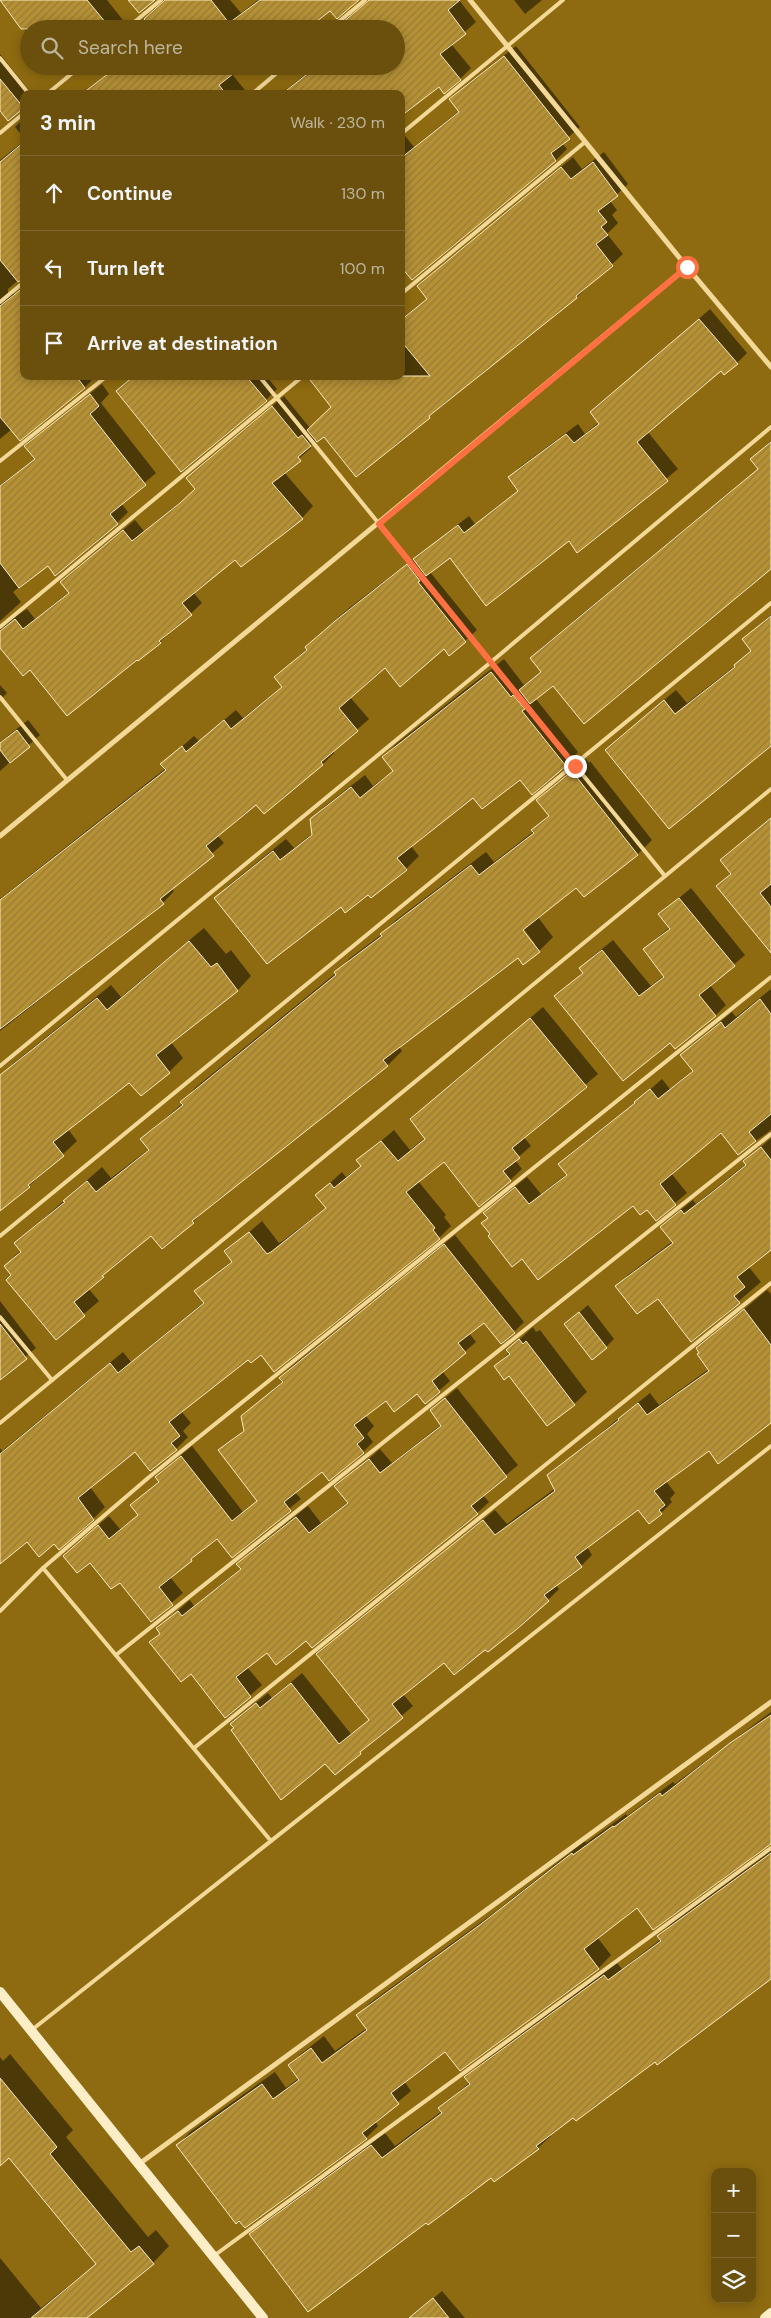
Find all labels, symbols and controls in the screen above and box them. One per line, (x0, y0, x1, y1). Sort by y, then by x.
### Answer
search box (20, 20, 405, 75)
icon: search (38, 34, 66, 62)
text: Search here (78, 35, 183, 60)
text: 3 min (40, 109, 96, 137)
text: Walk · 230 m (290, 112, 385, 133)
icon: ahead (40, 179, 68, 207)
text: Continue (87, 181, 173, 206)
text: 130 m (341, 183, 385, 204)
icon: left (40, 254, 68, 282)
text: Turn left (87, 256, 165, 281)
route start (676, 256, 699, 279)
text: 100 m (340, 258, 385, 279)
icon: arrive (40, 329, 68, 357)
text: Arrive at destination (87, 331, 278, 356)
route end (564, 755, 587, 778)
map controls (711, 2168, 756, 2303)
button: + (711, 2168, 756, 2213)
button: − (711, 2213, 756, 2258)
button: layers (711, 2258, 756, 2303)

